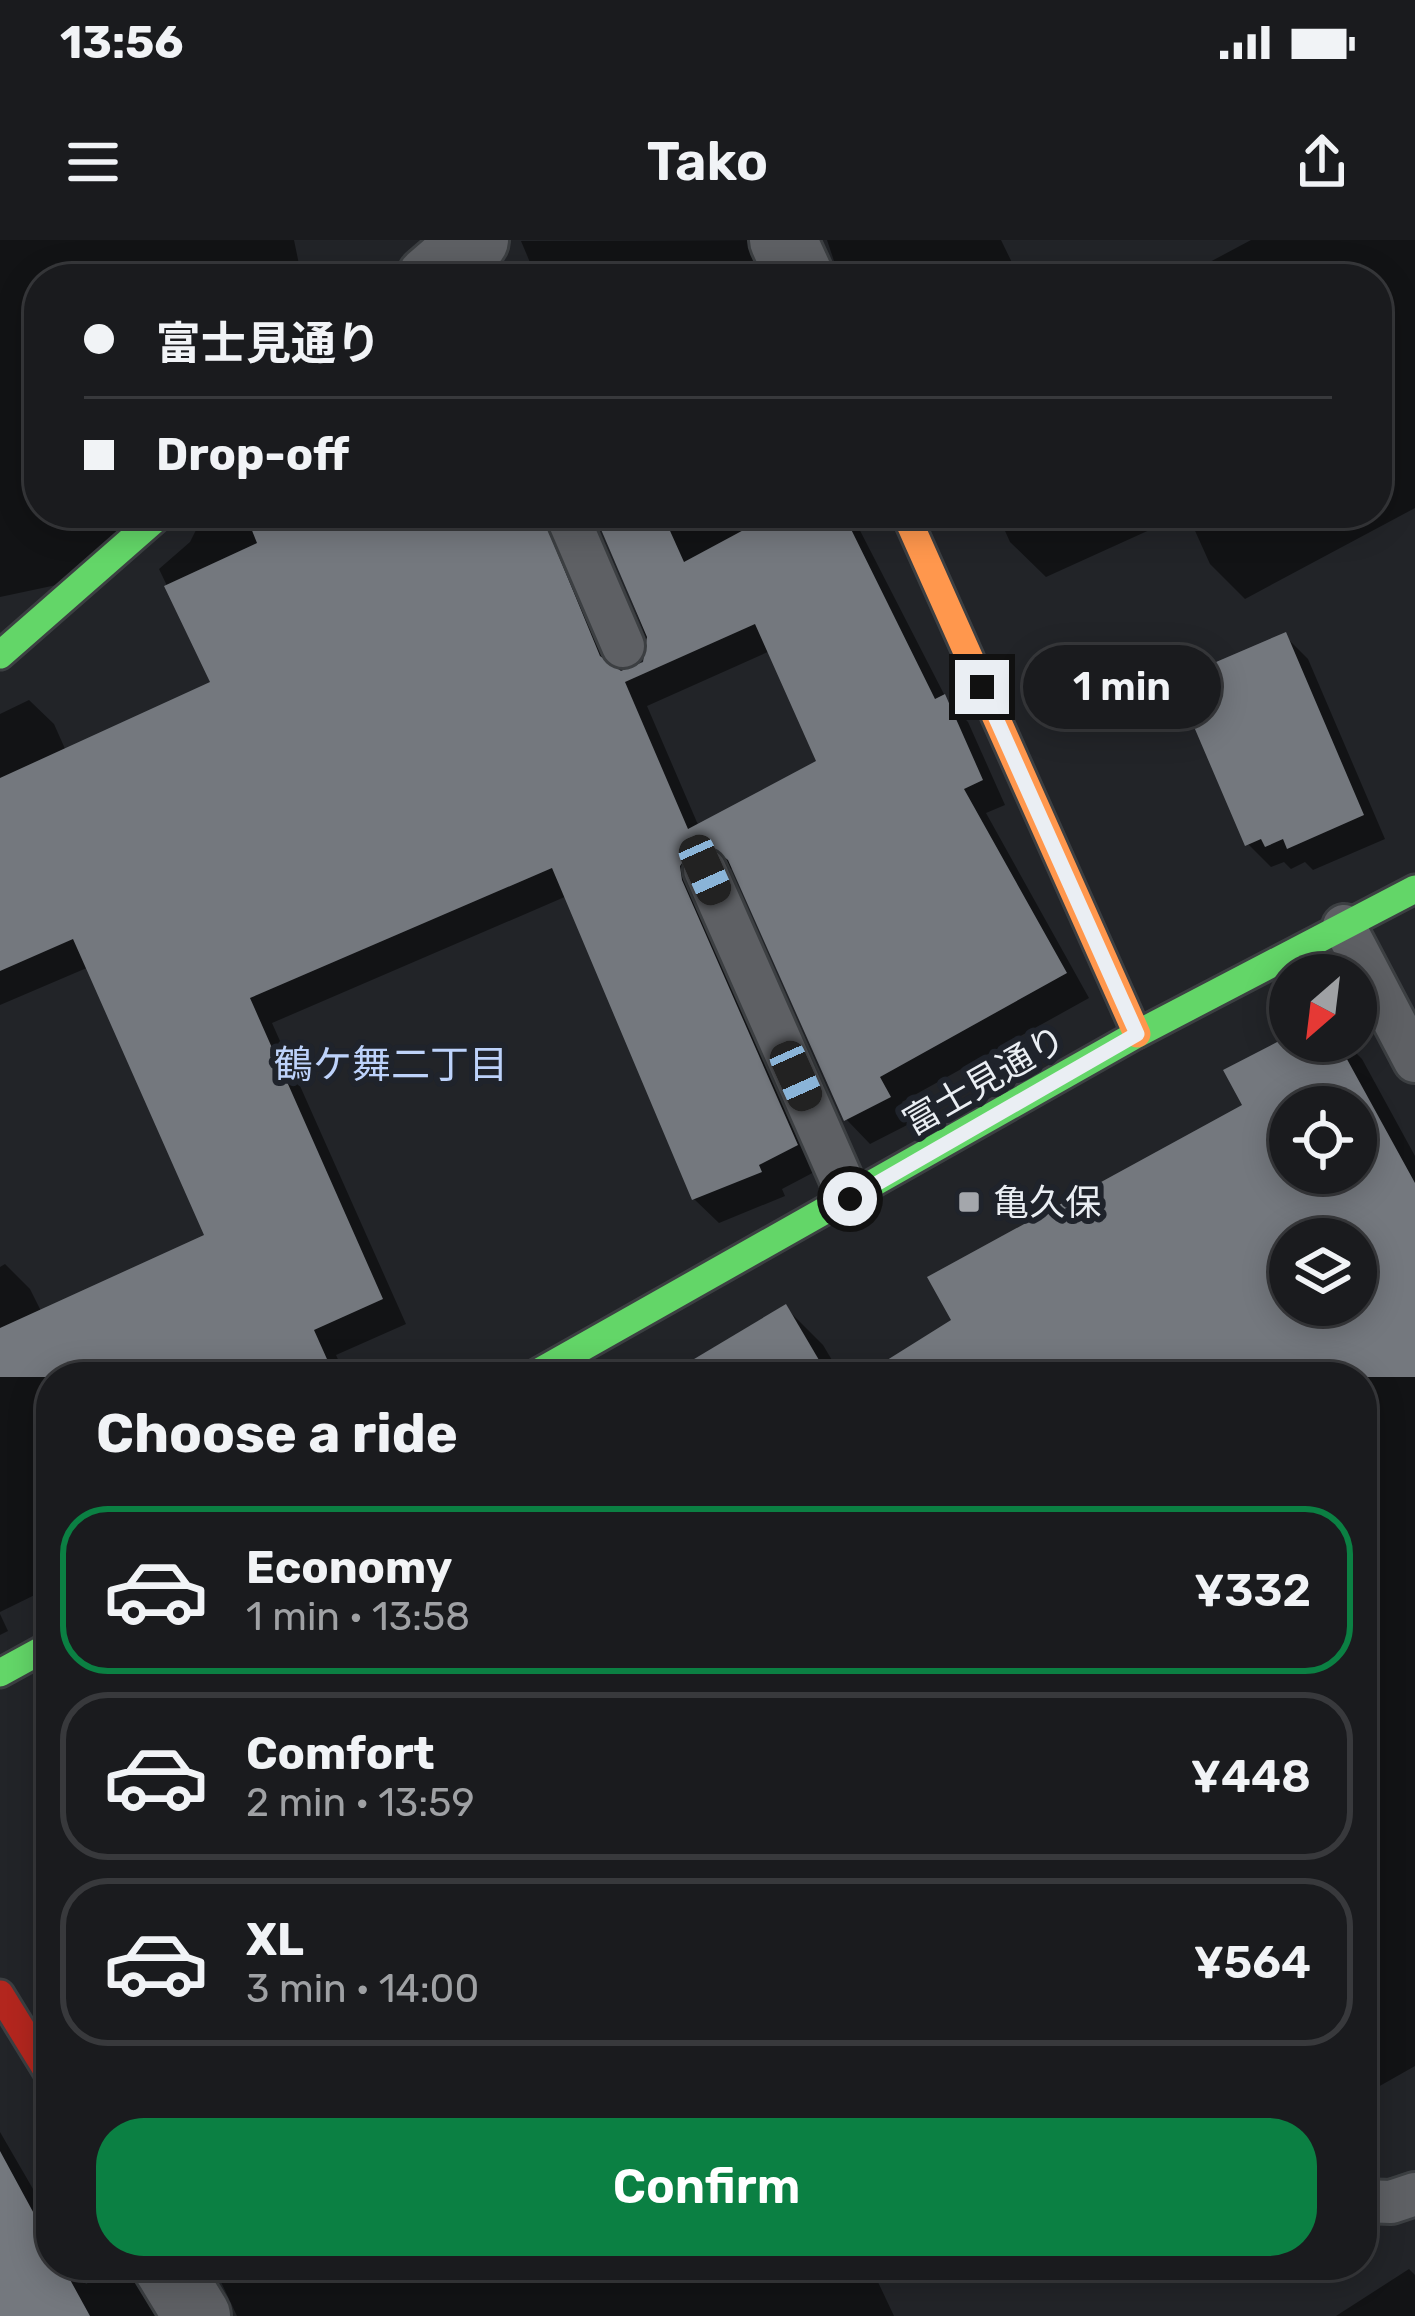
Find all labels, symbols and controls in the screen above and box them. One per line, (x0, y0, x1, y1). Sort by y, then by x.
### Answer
text: 13:56 (60, 16, 184, 69)
icon: menu (60, 129, 126, 195)
icon: share (1289, 129, 1355, 195)
text: Tako (647, 130, 768, 194)
text: 富士見通り (156, 317, 381, 370)
text: Drop-off (156, 428, 349, 481)
callout: 1 min (1024, 645, 1222, 729)
route end (955, 660, 1009, 714)
text: 1 min (1073, 664, 1171, 710)
car (674, 830, 736, 910)
north arrow (1269, 954, 1377, 1062)
map controls (1269, 954, 1377, 1326)
street label: 富士見通り (896, 1017, 1073, 1144)
car (765, 1036, 827, 1116)
district label: 鶴ケ舞二丁目 (274, 1042, 508, 1088)
button: locate (1269, 1086, 1377, 1194)
route start (823, 1172, 877, 1226)
place label: 亀久保 (993, 1181, 1101, 1224)
marker: 亀久保 (956, 1189, 982, 1215)
button: layers (1269, 1218, 1377, 1326)
text: Choose a ride (96, 1402, 458, 1466)
icon: car (102, 1536, 210, 1644)
text: Economy (246, 1541, 452, 1594)
text: ¥332 (1194, 1564, 1311, 1617)
text: 1 min · 13:58 (246, 1594, 470, 1640)
icon: car (102, 1722, 210, 1830)
text: Comfort (246, 1727, 435, 1780)
text: ¥448 (1191, 1750, 1311, 1803)
text: 2 min · 13:59 (246, 1780, 475, 1826)
icon: car (102, 1908, 210, 2016)
text: XL (246, 1913, 304, 1966)
text: ¥564 (1194, 1936, 1311, 1989)
text: 3 min · 14:00 (246, 1966, 479, 2012)
button: Confirm (96, 2118, 1317, 2256)

